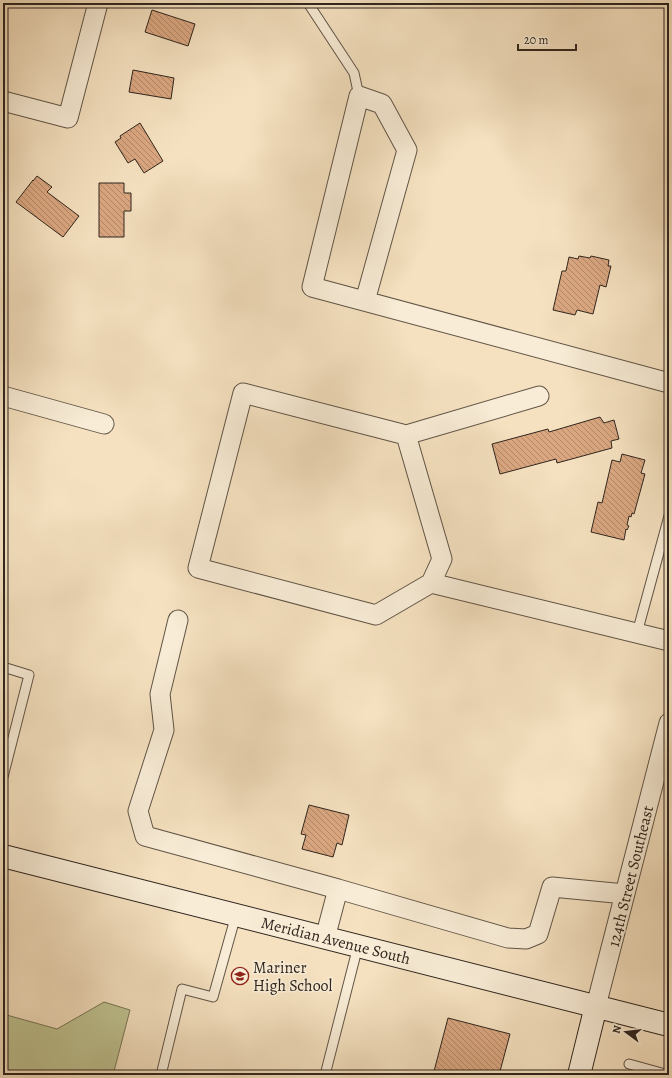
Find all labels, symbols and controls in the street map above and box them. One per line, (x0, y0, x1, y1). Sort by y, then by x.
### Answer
scale bar (518, 26, 576, 52)
text: 20 m (524, 32, 548, 48)
street label: 124th Street Southeast (603, 803, 659, 949)
street label: Meridian Avenue South (259, 912, 413, 970)
place label: Mariner High School (253, 957, 333, 997)
school or university icon: Mariner High School (230, 966, 250, 986)
north arrow (606, 1012, 646, 1052)
text: N (609, 1024, 625, 1035)

